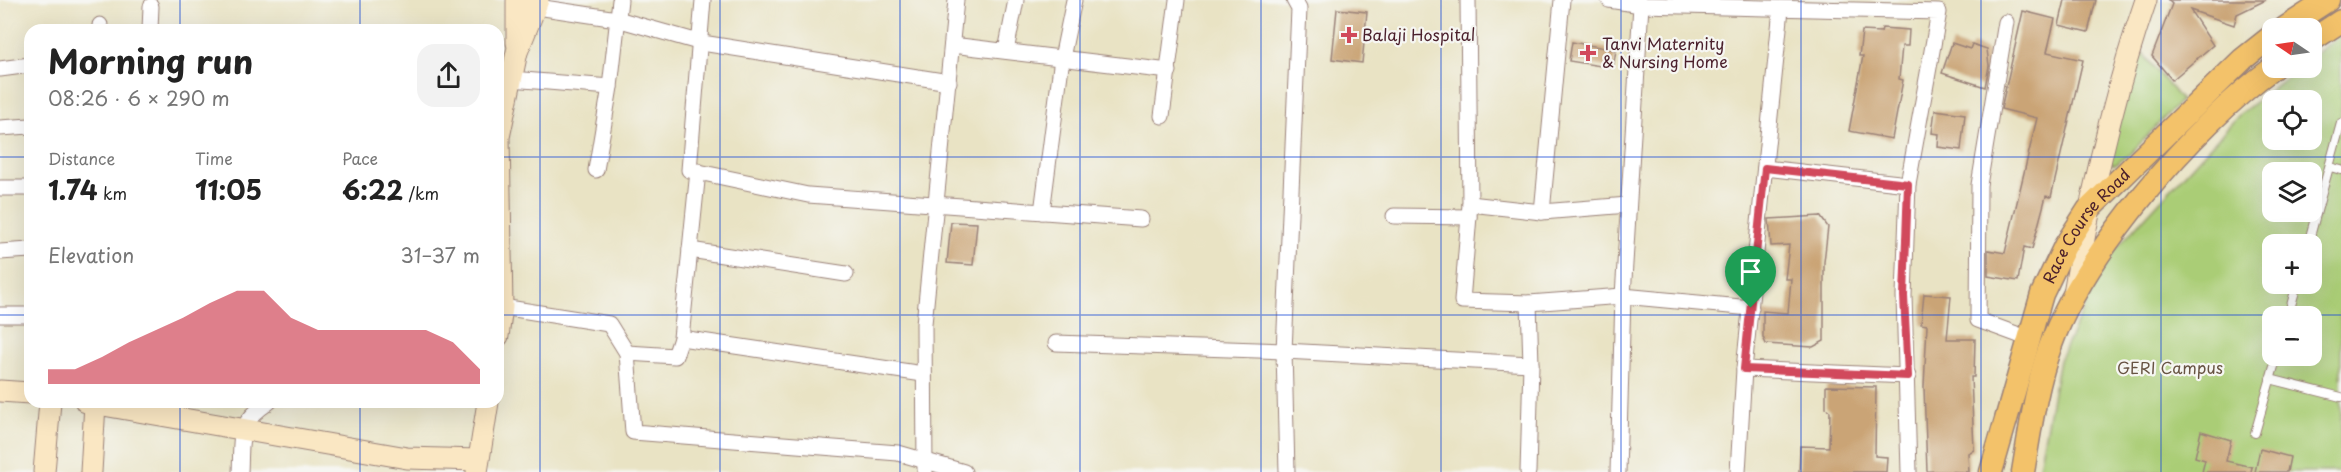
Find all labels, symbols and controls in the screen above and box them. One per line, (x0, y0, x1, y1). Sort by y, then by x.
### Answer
north arrow (2262, 18, 2322, 78)
map controls (2262, 18, 2322, 366)
place label: Balaji Hospital (1362, 22, 1475, 46)
marker: Balaji Hospital (1340, 26, 1358, 44)
place label: Tanvi Maternity & Nursing Home (1602, 31, 1728, 73)
text: Morning run (48, 35, 253, 85)
button: share (417, 44, 480, 107)
marker: Tanvi Maternity & Nursing Home (1579, 44, 1597, 62)
text: 08:26 · 6 × 290 m (48, 83, 230, 113)
button: locate (2262, 90, 2322, 150)
text: Distance (48, 146, 115, 170)
text: Time (195, 146, 233, 170)
text: Pace (342, 146, 378, 170)
street label: Race Course Road (2036, 162, 2135, 287)
button: layers (2262, 162, 2322, 222)
text: 1.74 (48, 170, 98, 209)
text: 11:05 (195, 170, 262, 209)
text: 6:22 (342, 170, 403, 209)
text: km (98, 181, 127, 205)
text: /km (403, 181, 439, 205)
button: + (2262, 234, 2322, 294)
text: Elevation (48, 240, 134, 270)
text: 31–37 m (400, 240, 480, 270)
pin (1725, 246, 1776, 308)
icon: arrive (1734, 255, 1767, 288)
button: − (2262, 306, 2322, 366)
park label: GERI Campus (2117, 355, 2223, 379)

